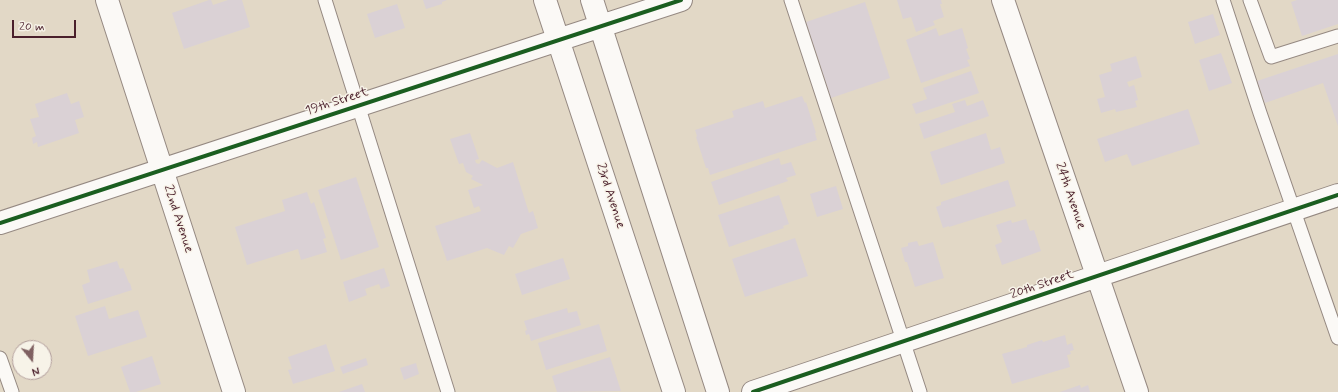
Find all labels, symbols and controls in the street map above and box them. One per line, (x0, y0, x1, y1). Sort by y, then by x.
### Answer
scale bar (14, 12, 78, 38)
text: 20 m (19, 19, 45, 35)
street label: 19th Street (304, 85, 370, 119)
street label: 23rd Avenue (592, 161, 628, 231)
street label: 24th Avenue (1051, 161, 1089, 231)
street label: 22nd Avenue (160, 183, 196, 255)
street label: 20th Street (1008, 267, 1076, 303)
north arrow (12, 340, 52, 380)
text: N (30, 363, 41, 378)

